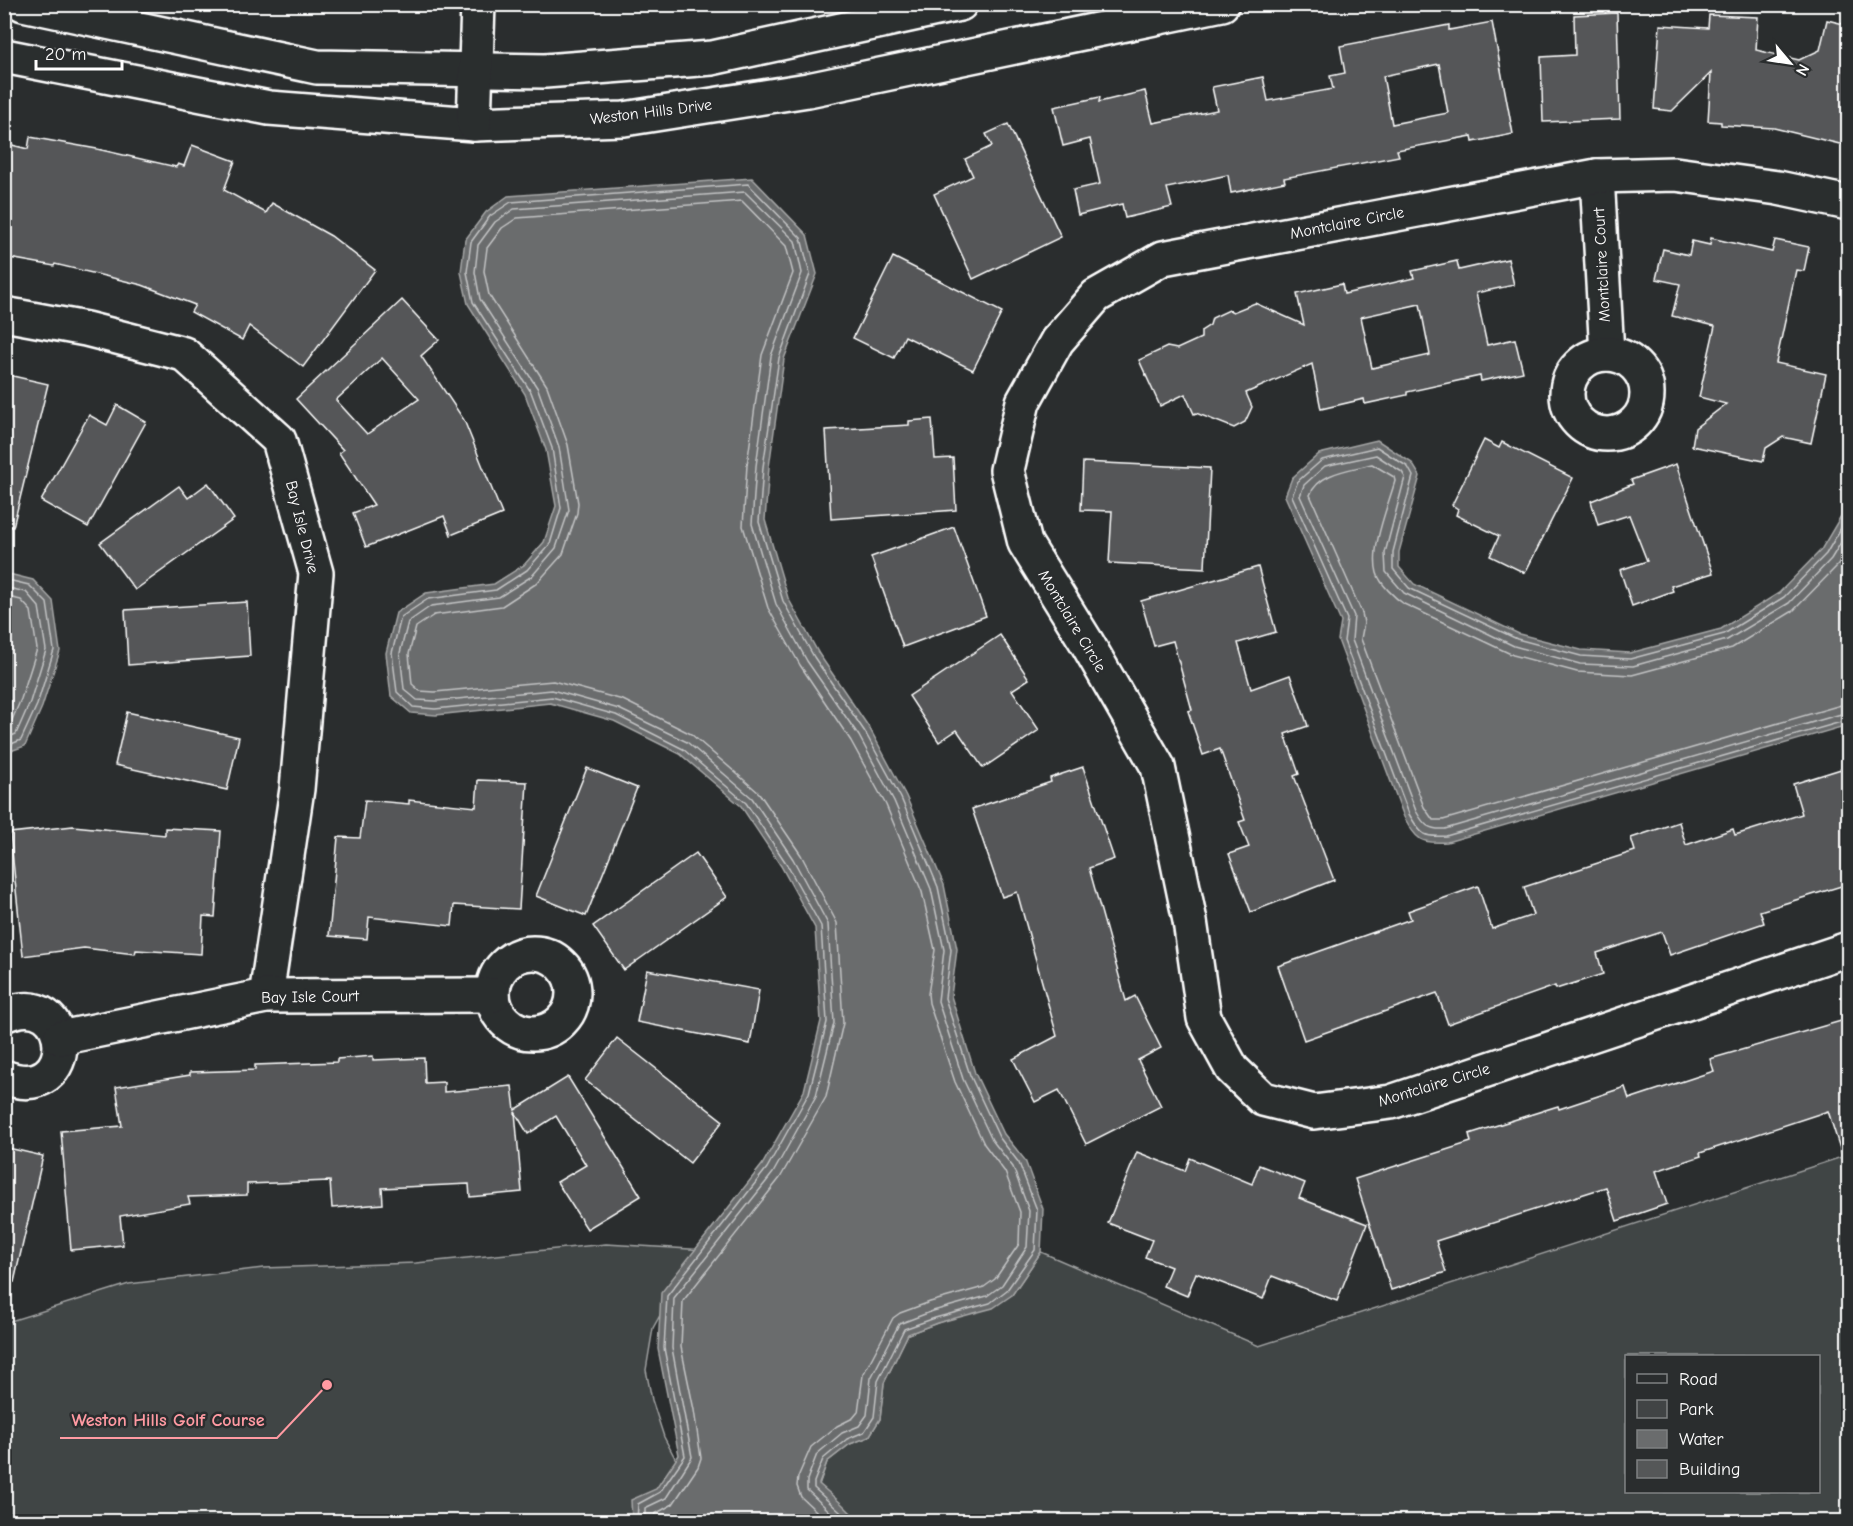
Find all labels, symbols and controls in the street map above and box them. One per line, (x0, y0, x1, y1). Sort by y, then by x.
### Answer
scale bar (36, 33, 122, 71)
north arrow (1760, 33, 1820, 93)
text: 20 m (45, 44, 86, 65)
text: N (1792, 61, 1813, 79)
street label: Weston Hills Drive (589, 96, 713, 128)
street label: Montclaire Circle (1288, 203, 1406, 243)
street label: Montclaire Court (1590, 207, 1614, 323)
street label: Bay Isle Drive (282, 479, 322, 575)
street label: Montclaire Circle (1034, 567, 1110, 675)
street label: Bay Isle Court (261, 987, 360, 1007)
street label: Montclaire Circle (1376, 1059, 1492, 1111)
legend (1625, 1355, 1820, 1493)
text: Road (1679, 1369, 1718, 1390)
text: Park (1679, 1399, 1714, 1420)
callout: Weston Hills Golf Course (60, 1402, 277, 1438)
text: Weston Hills Golf Course (71, 1410, 265, 1431)
text: Water (1679, 1429, 1724, 1450)
text: Building (1679, 1459, 1741, 1480)

